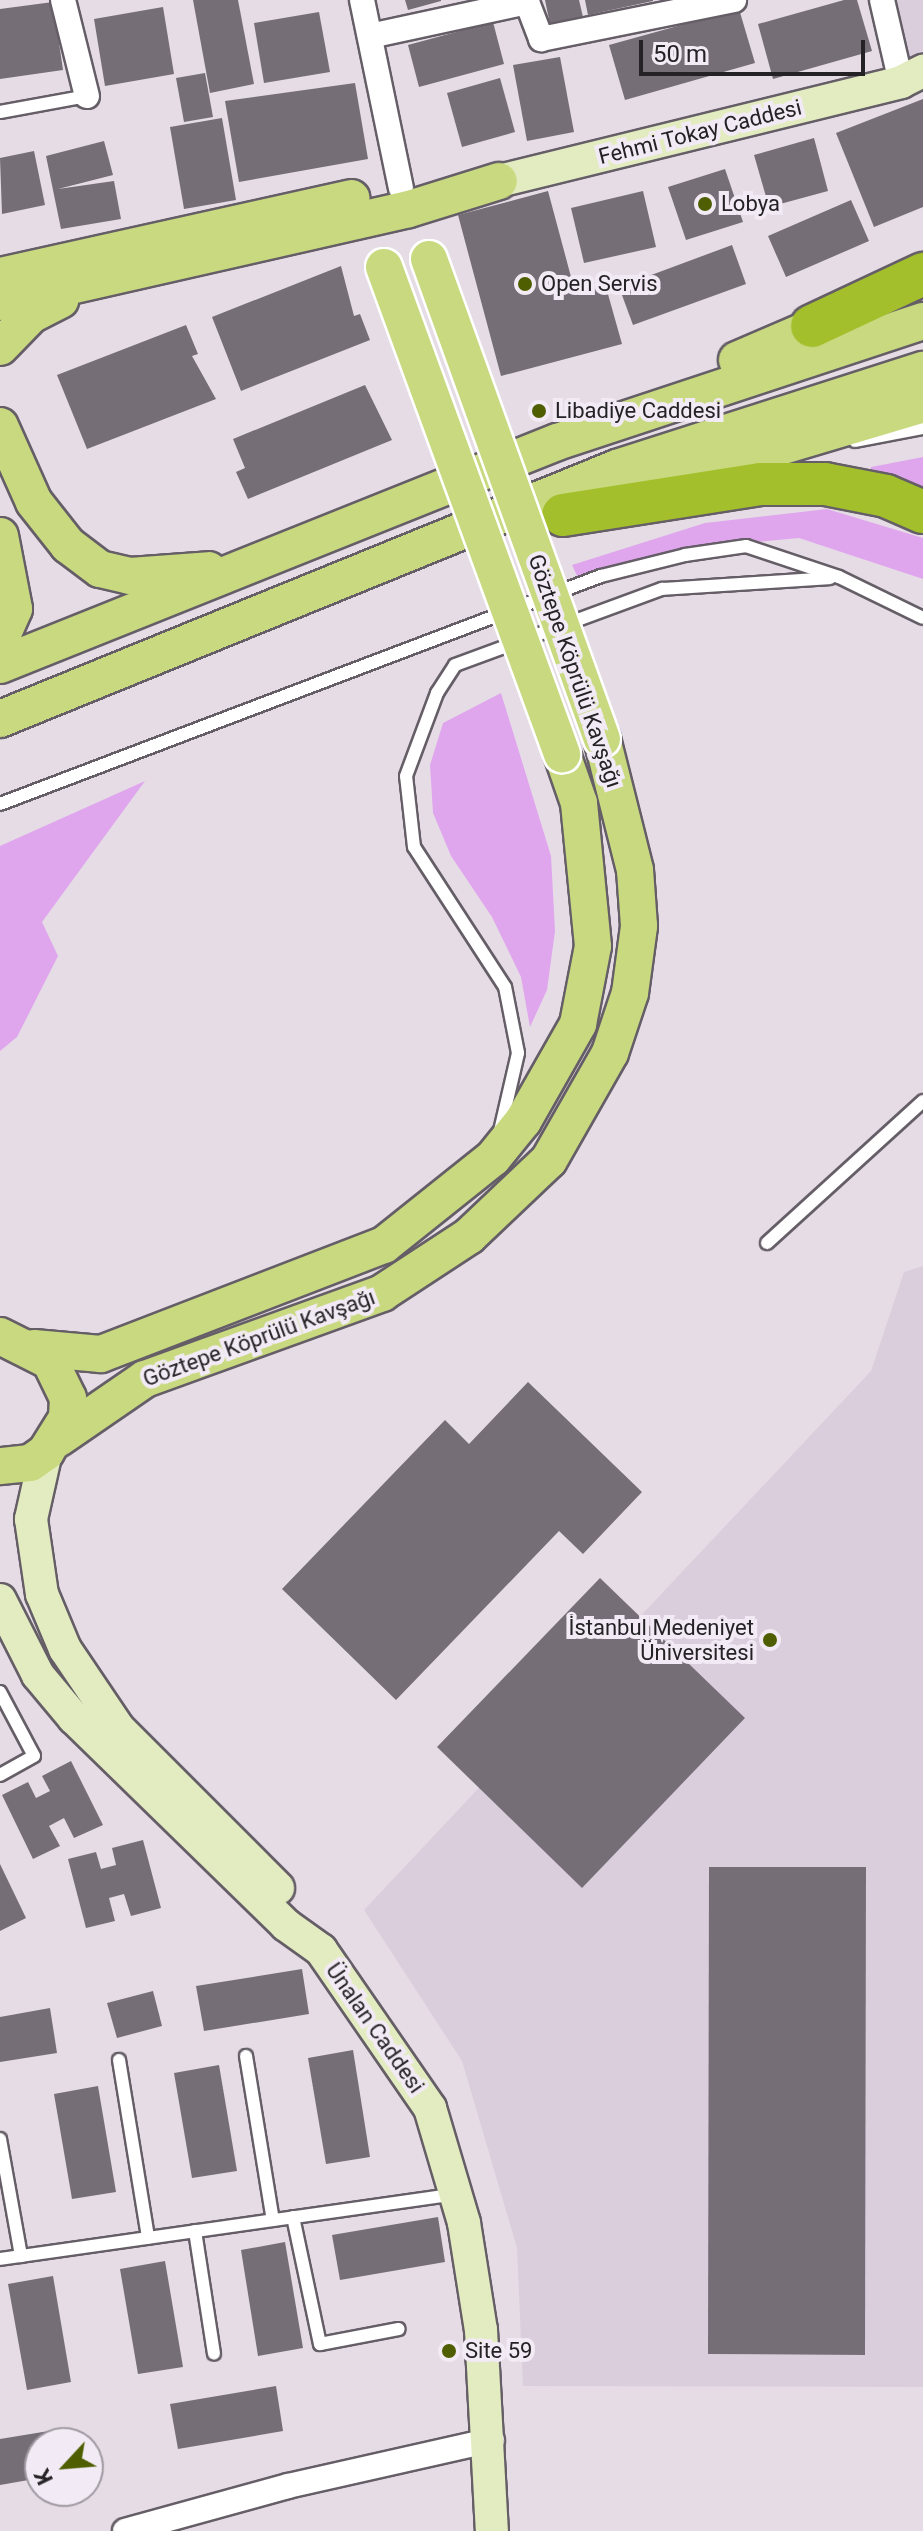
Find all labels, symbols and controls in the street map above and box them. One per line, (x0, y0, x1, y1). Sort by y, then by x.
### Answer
scale bar (643, 24, 869, 74)
text: 50 m (653, 40, 707, 68)
street label: Fehmi Tokay Caddesi (596, 94, 804, 170)
place label: Lobya (721, 191, 780, 217)
marker: Lobya (696, 195, 714, 213)
place label: Open Servis (541, 271, 657, 297)
marker: Open Servis (516, 275, 534, 293)
place label: Libadiye Caddesi (555, 398, 721, 424)
marker: Libadiye Caddesi (530, 402, 548, 420)
street label: Göztepe Köprülü Kavşağı (523, 551, 627, 791)
street label: Göztepe Köprülü Kavşağı (139, 1284, 379, 1392)
place label: İstanbul Medeniyet Üniversitesi (568, 1614, 754, 1666)
marker: İstanbul Medeniyet Üniversitesi (761, 1631, 779, 1649)
street label: Ünalan Caddesi (320, 1958, 430, 2098)
place label: Site 59 (465, 2338, 532, 2364)
marker: Site 59 (440, 2342, 458, 2360)
north arrow (24, 2427, 104, 2507)
text: K (29, 2465, 58, 2489)

